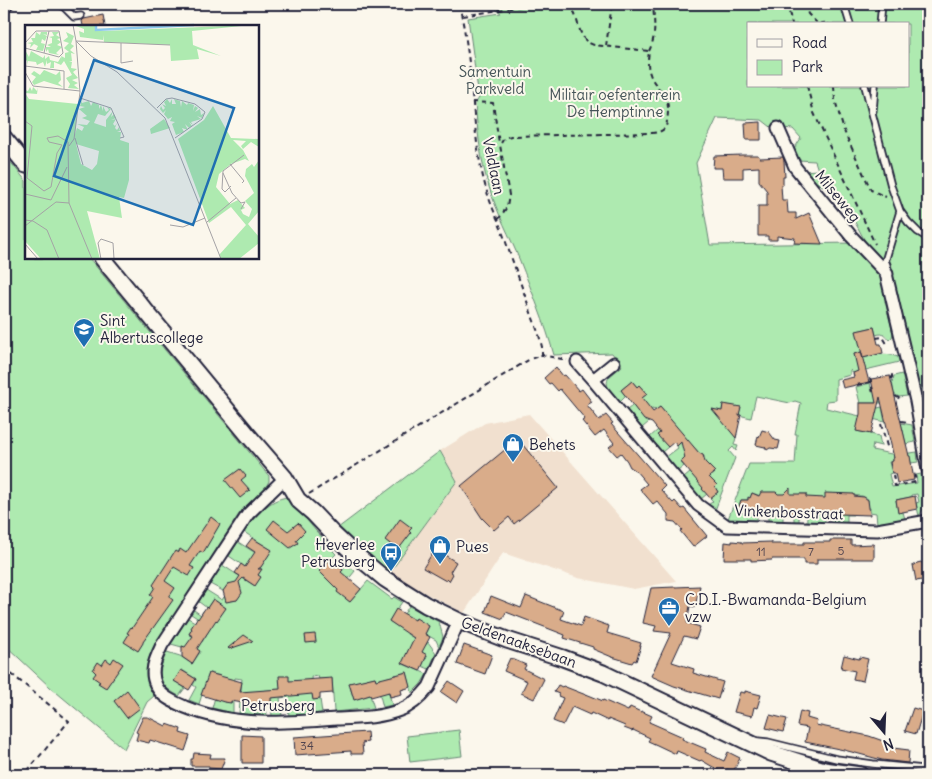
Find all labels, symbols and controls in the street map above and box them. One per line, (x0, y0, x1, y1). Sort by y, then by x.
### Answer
legend (747, 22, 910, 88)
inset map (25, 25, 259, 259)
text: Road (792, 33, 827, 52)
text: Park (792, 57, 823, 76)
park label: Samentuin Parkveld (459, 62, 532, 98)
park label: Militair oefenterrein De Hemptinne (549, 85, 681, 121)
street label: Veldlaan (479, 136, 509, 197)
street label: Milseweg (811, 166, 865, 226)
place label: Sint Albertuscollege (100, 311, 203, 347)
school or university icon: Sint Albertuscollege (72, 317, 96, 348)
shop icon: Behets (501, 432, 525, 463)
place label: Behets (529, 435, 576, 454)
street label: Vinkenbosstraat (734, 501, 844, 523)
shop icon: Pues (428, 534, 452, 565)
place label: Heverlee Petrusberg (301, 535, 375, 571)
place label: Pues (456, 537, 489, 556)
bus stop icon: Heverlee Petrusberg (379, 541, 403, 572)
house number: 5 (838, 543, 845, 558)
house number: 11 (756, 544, 766, 559)
house number: 7 (808, 544, 814, 559)
place label: C.D.I.-Bwamanda-Belgium vzw (685, 590, 867, 626)
office icon: C.D.I.-Bwamanda-Belgium vzw (657, 596, 681, 627)
street label: Geldenaaksebaan (459, 612, 580, 672)
street label: Petrusberg (241, 696, 315, 715)
north arrow (860, 706, 910, 756)
text: N (881, 734, 896, 754)
house number: 34 (300, 738, 314, 753)

